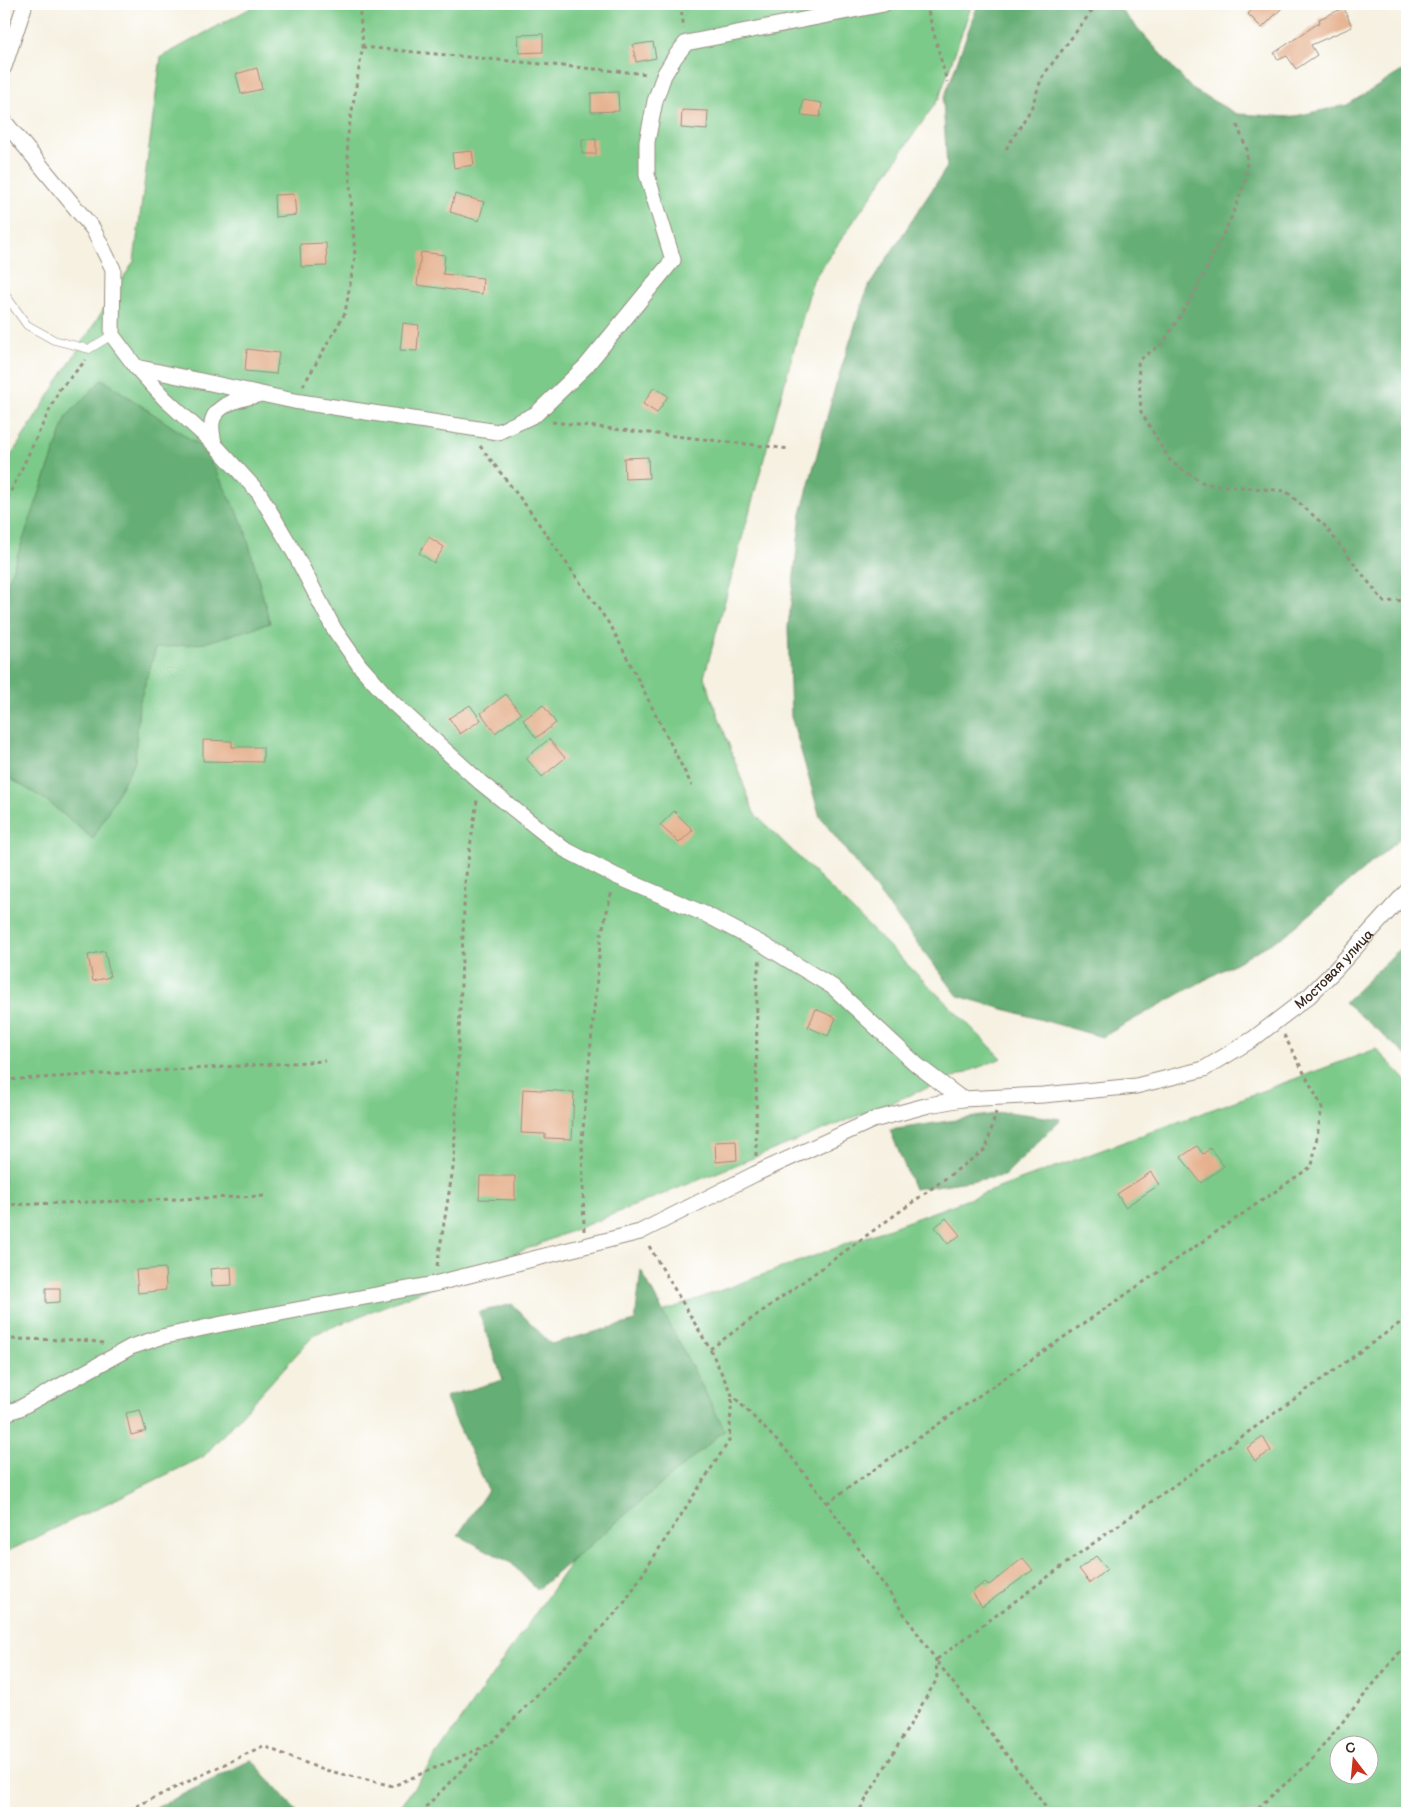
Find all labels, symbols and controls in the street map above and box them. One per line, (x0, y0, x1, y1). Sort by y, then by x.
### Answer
street label: Мостовая улица (1291, 925, 1377, 1013)
north arrow (1328, 1734, 1378, 1784)
text: С (1344, 1738, 1358, 1757)

